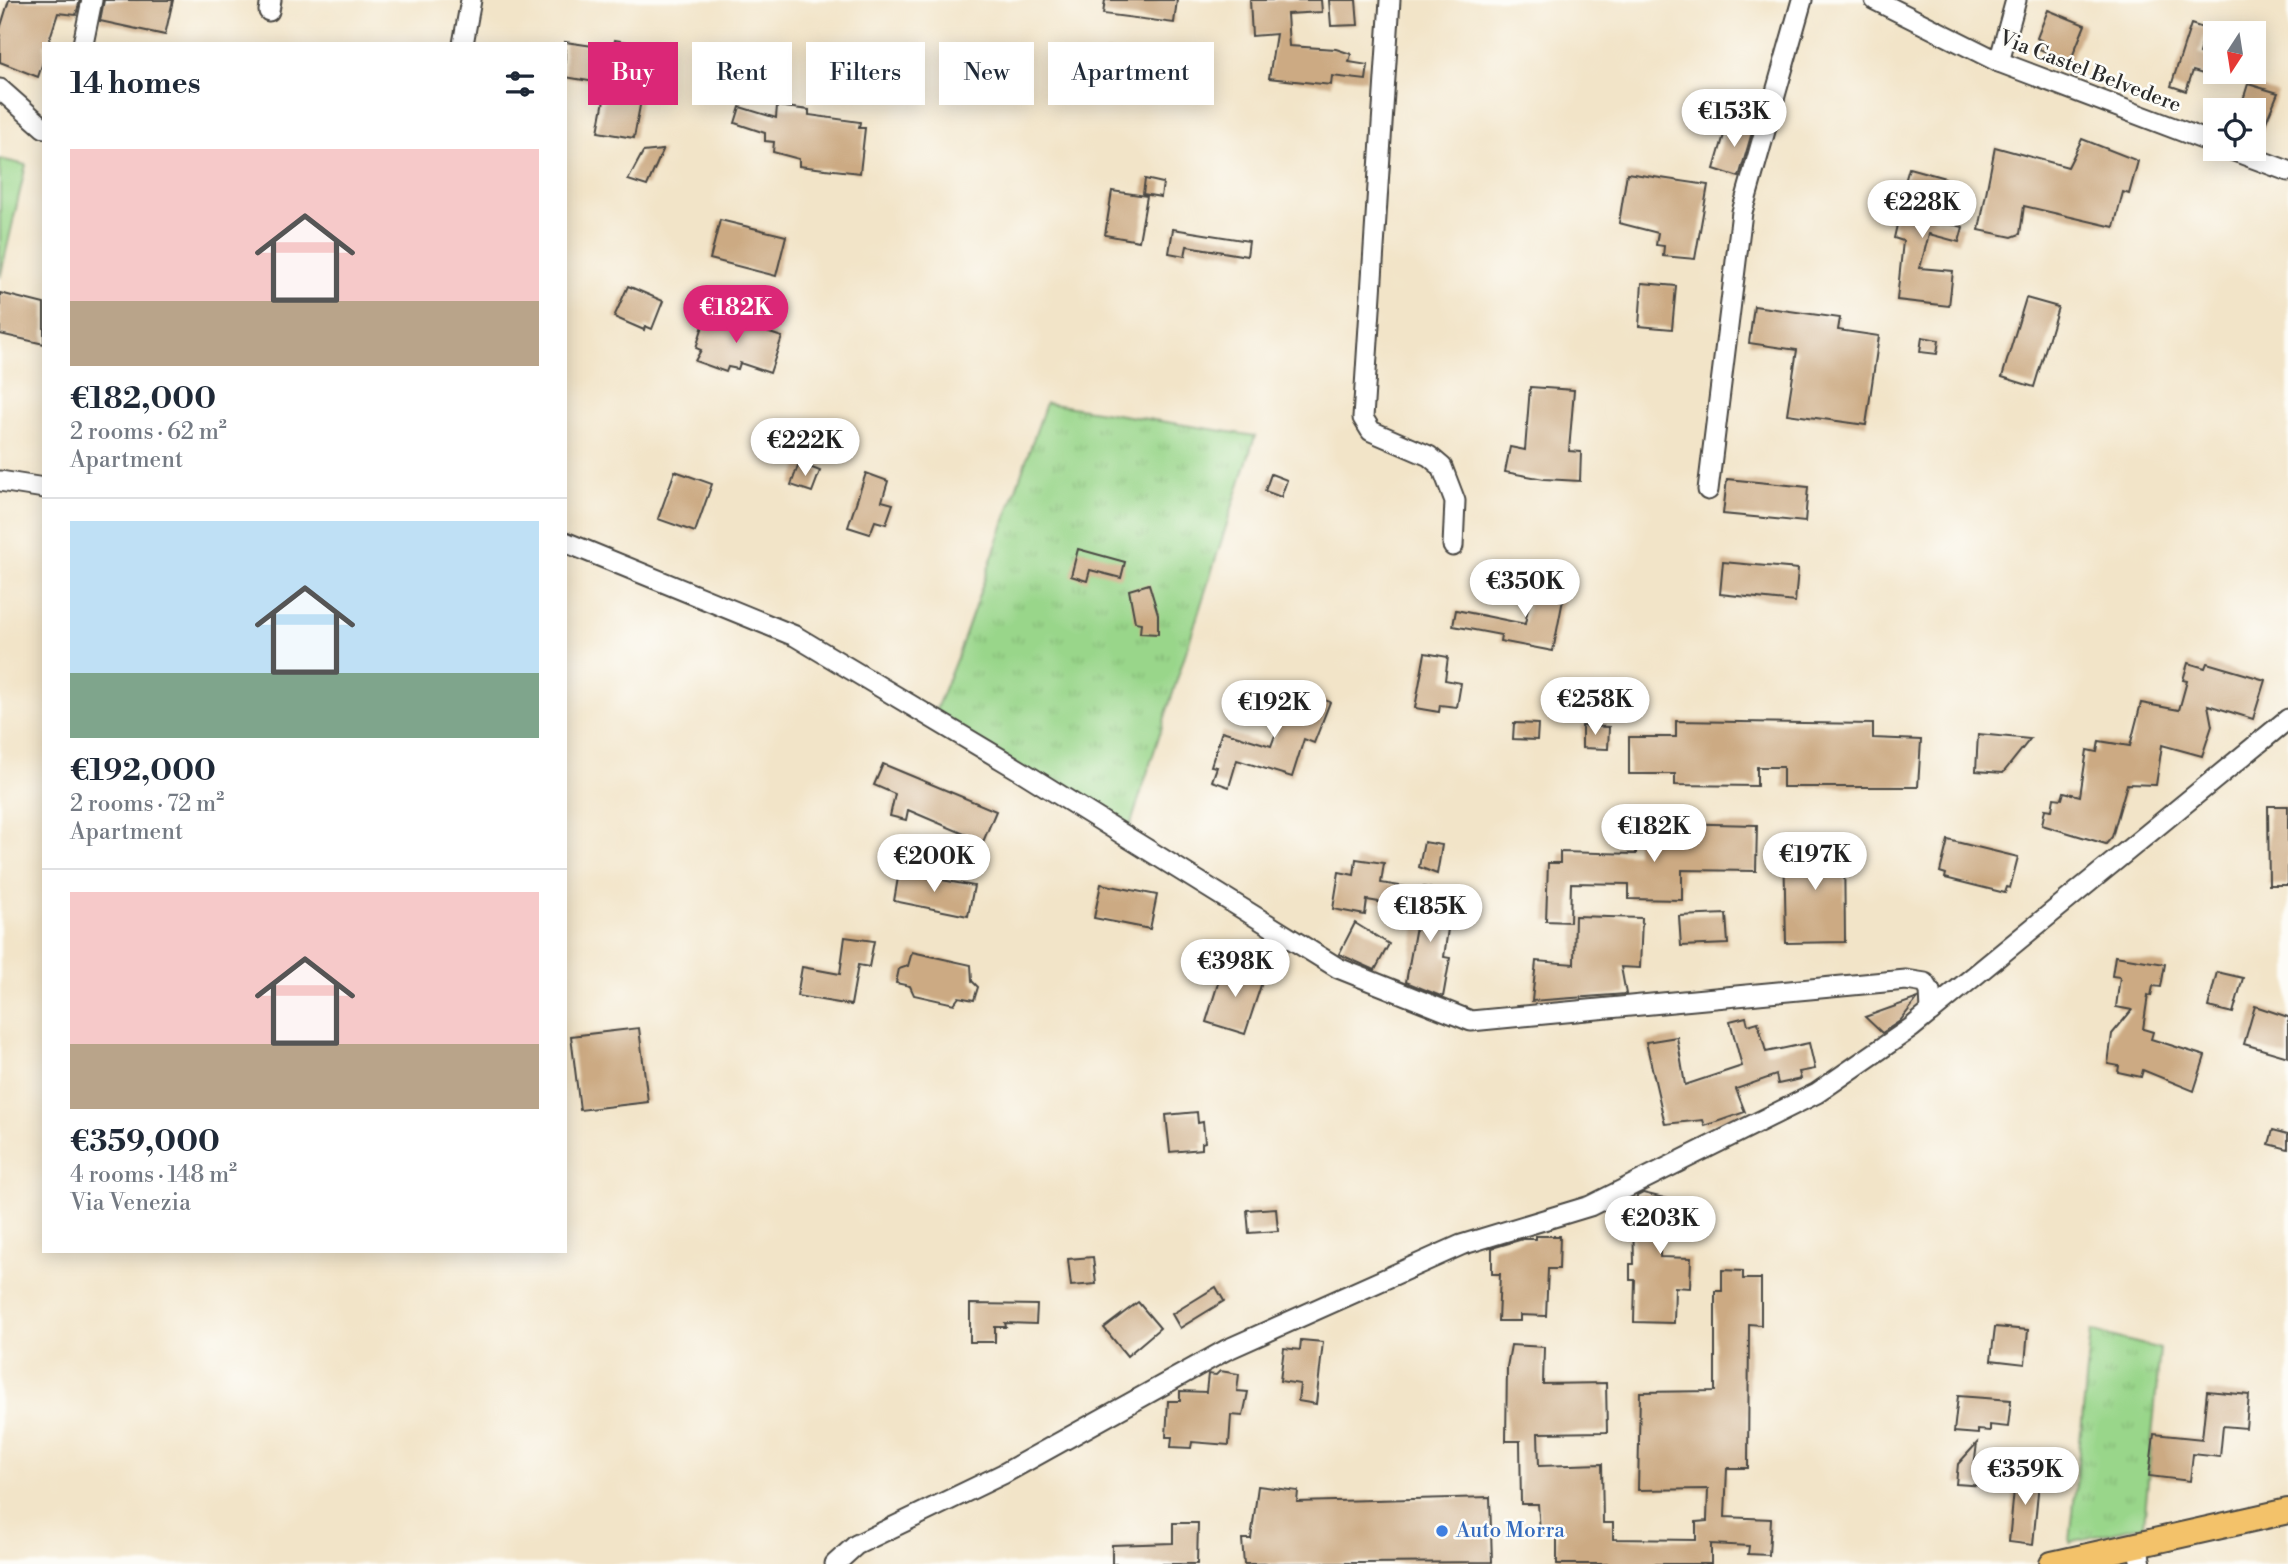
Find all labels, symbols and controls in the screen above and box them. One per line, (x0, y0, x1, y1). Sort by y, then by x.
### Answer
north arrow (2203, 21, 2266, 84)
map controls (2203, 21, 2266, 161)
street label: Via Castel Belvedere (1994, 25, 2185, 119)
chip: Buy (588, 42, 678, 105)
chip: Rent (692, 42, 792, 105)
chip: Filters (806, 42, 925, 105)
chip: New (939, 42, 1034, 105)
chip: Apartment (1048, 42, 1214, 105)
text: 14 homes (70, 65, 201, 103)
icon: filters (501, 65, 539, 103)
pin: €153K (1685, 90, 1783, 149)
text: €153K (1698, 98, 1770, 126)
button: locate (2203, 98, 2266, 161)
pin: €228K (1873, 180, 1971, 240)
text: €228K (1883, 189, 1961, 217)
icon: home (242, 195, 368, 321)
pin: €182K (687, 286, 785, 345)
text: €182K (699, 294, 773, 322)
text: €182,000 (70, 380, 216, 418)
text: 2 rooms · 62 m² (70, 418, 227, 446)
pin: €222K (756, 419, 854, 478)
text: €222K (767, 427, 843, 455)
text: Apartment (70, 446, 183, 474)
pin: €350K (1476, 560, 1574, 619)
icon: home (242, 567, 368, 693)
text: €350K (1486, 568, 1564, 596)
pin: €258K (1546, 678, 1644, 737)
pin: €192K (1225, 680, 1323, 740)
text: €258K (1557, 686, 1633, 714)
text: €192K (1237, 689, 1311, 717)
text: €192,000 (70, 752, 216, 790)
text: 2 rooms · 72 m² (70, 790, 224, 818)
pin: €182K (1605, 804, 1703, 864)
text: €182K (1617, 813, 1691, 841)
text: Apartment (70, 818, 183, 846)
pin: €197K (1766, 832, 1864, 892)
pin: €200K (885, 834, 983, 894)
text: €197K (1779, 841, 1851, 869)
text: €200K (893, 843, 975, 871)
pin: €185K (1381, 884, 1479, 944)
text: €185K (1393, 893, 1467, 921)
icon: home (242, 938, 368, 1064)
pin: €398K (1186, 940, 1284, 999)
text: €398K (1197, 948, 1273, 976)
text: €359,000 (70, 1123, 220, 1161)
text: 4 rooms · 148 m² (70, 1161, 237, 1189)
text: Via Venezia (70, 1189, 191, 1217)
pin: €203K (1611, 1196, 1709, 1256)
text: €203K (1621, 1205, 1699, 1233)
pin: €359K (1976, 1448, 2074, 1507)
text: €359K (1987, 1456, 2063, 1484)
place label: Auto Morra (1455, 1518, 1565, 1544)
marker: Auto Morra (1434, 1523, 1450, 1539)

